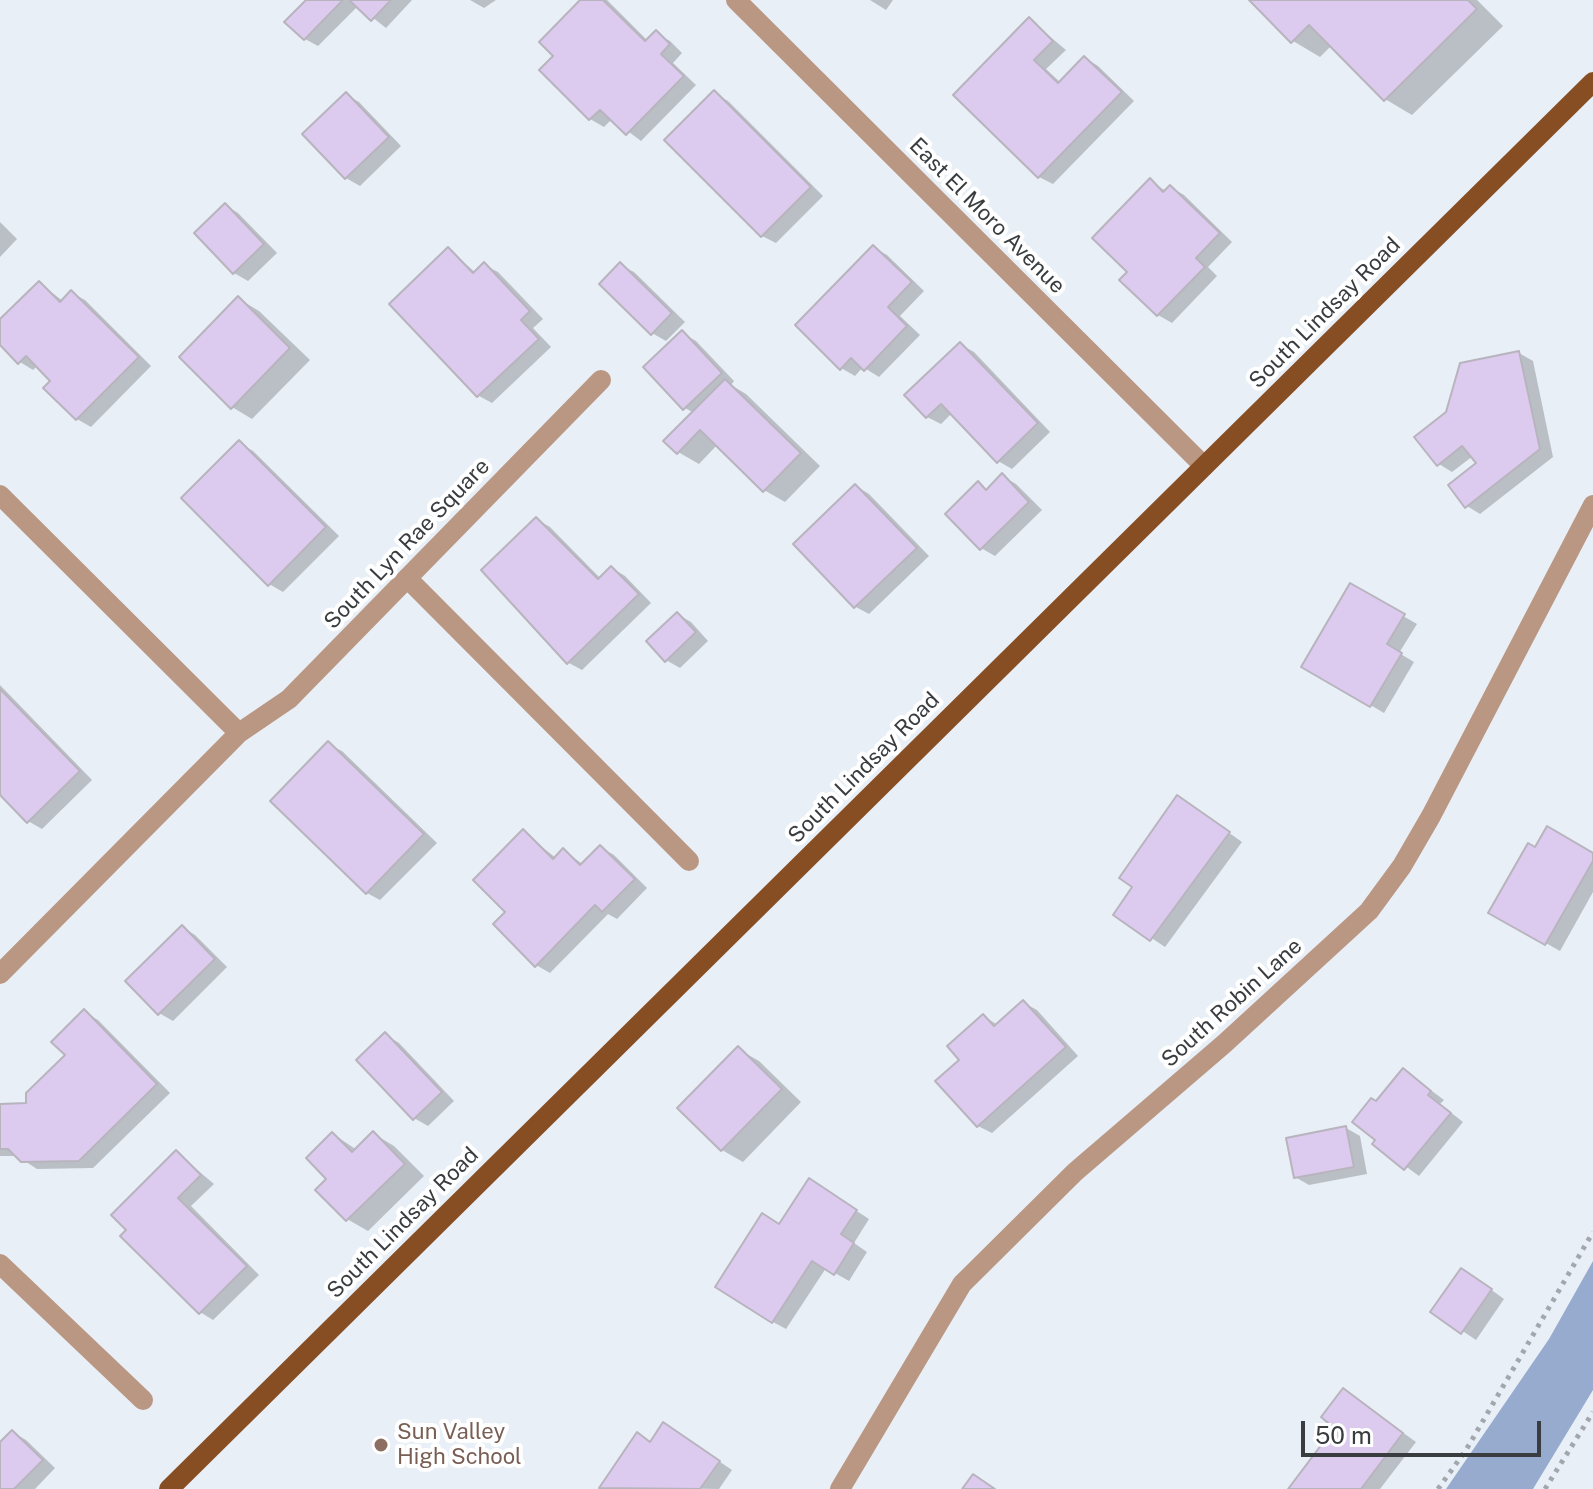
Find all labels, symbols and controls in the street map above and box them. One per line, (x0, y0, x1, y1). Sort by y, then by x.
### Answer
street label: East El Moro Avenue (904, 133, 1070, 299)
street label: South Lindsay Road (1244, 232, 1406, 394)
street label: South Lyn Rae Square (319, 453, 495, 635)
street label: South Lindsay Road (783, 687, 945, 849)
street label: South Robin Lane (1156, 933, 1308, 1073)
street label: South Lindsay Road (322, 1142, 484, 1304)
scale bar (1305, 1405, 1545, 1455)
place label: Sun Valley High School (397, 1419, 522, 1470)
text: 50 m (1315, 1421, 1372, 1449)
marker: Sun Valley High School (372, 1436, 390, 1454)

